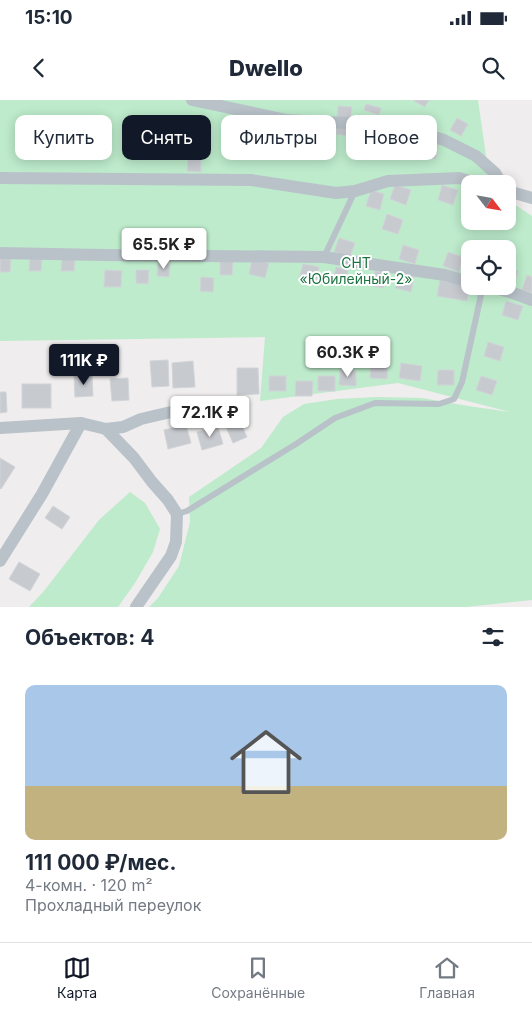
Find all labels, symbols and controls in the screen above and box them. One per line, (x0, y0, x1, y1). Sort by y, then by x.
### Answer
text: 15:10 (25, 6, 73, 29)
icon: back (25, 54, 53, 82)
icon: search (479, 54, 507, 82)
text: Dwello (229, 55, 303, 81)
chip: Купить (15, 115, 112, 160)
chip: Снять (122, 115, 211, 160)
chip: Фильтры (221, 115, 336, 160)
chip: Новое (346, 115, 437, 160)
north arrow (461, 175, 516, 230)
map controls (461, 175, 516, 295)
pin: 65.5K ₽ (118, 228, 210, 270)
text: 65.5K ₽ (133, 234, 195, 254)
button: locate (461, 240, 516, 295)
park label: СНТ «Юбилейный-2» (300, 254, 412, 287)
pin: 60.3K ₽ (302, 336, 394, 378)
text: 60.3K ₽ (316, 342, 380, 362)
pin: 111K ₽ (43, 344, 125, 386)
text: 111K ₽ (60, 350, 108, 370)
pin: 72.1K ₽ (164, 396, 256, 438)
text: 72.1K ₽ (181, 402, 239, 422)
icon: filters (479, 623, 507, 651)
text: Объектов: 4 (25, 625, 154, 650)
icon: home (221, 717, 311, 807)
text: 111 000 ₽/мес. (25, 850, 176, 875)
text: 4-комн. · 120 m² (25, 875, 153, 895)
text: Прохладный переулок (25, 895, 201, 915)
tab: Карта (57, 954, 97, 1001)
tab: Сохранённые (211, 954, 305, 1001)
tab: Главная (419, 954, 475, 1001)

